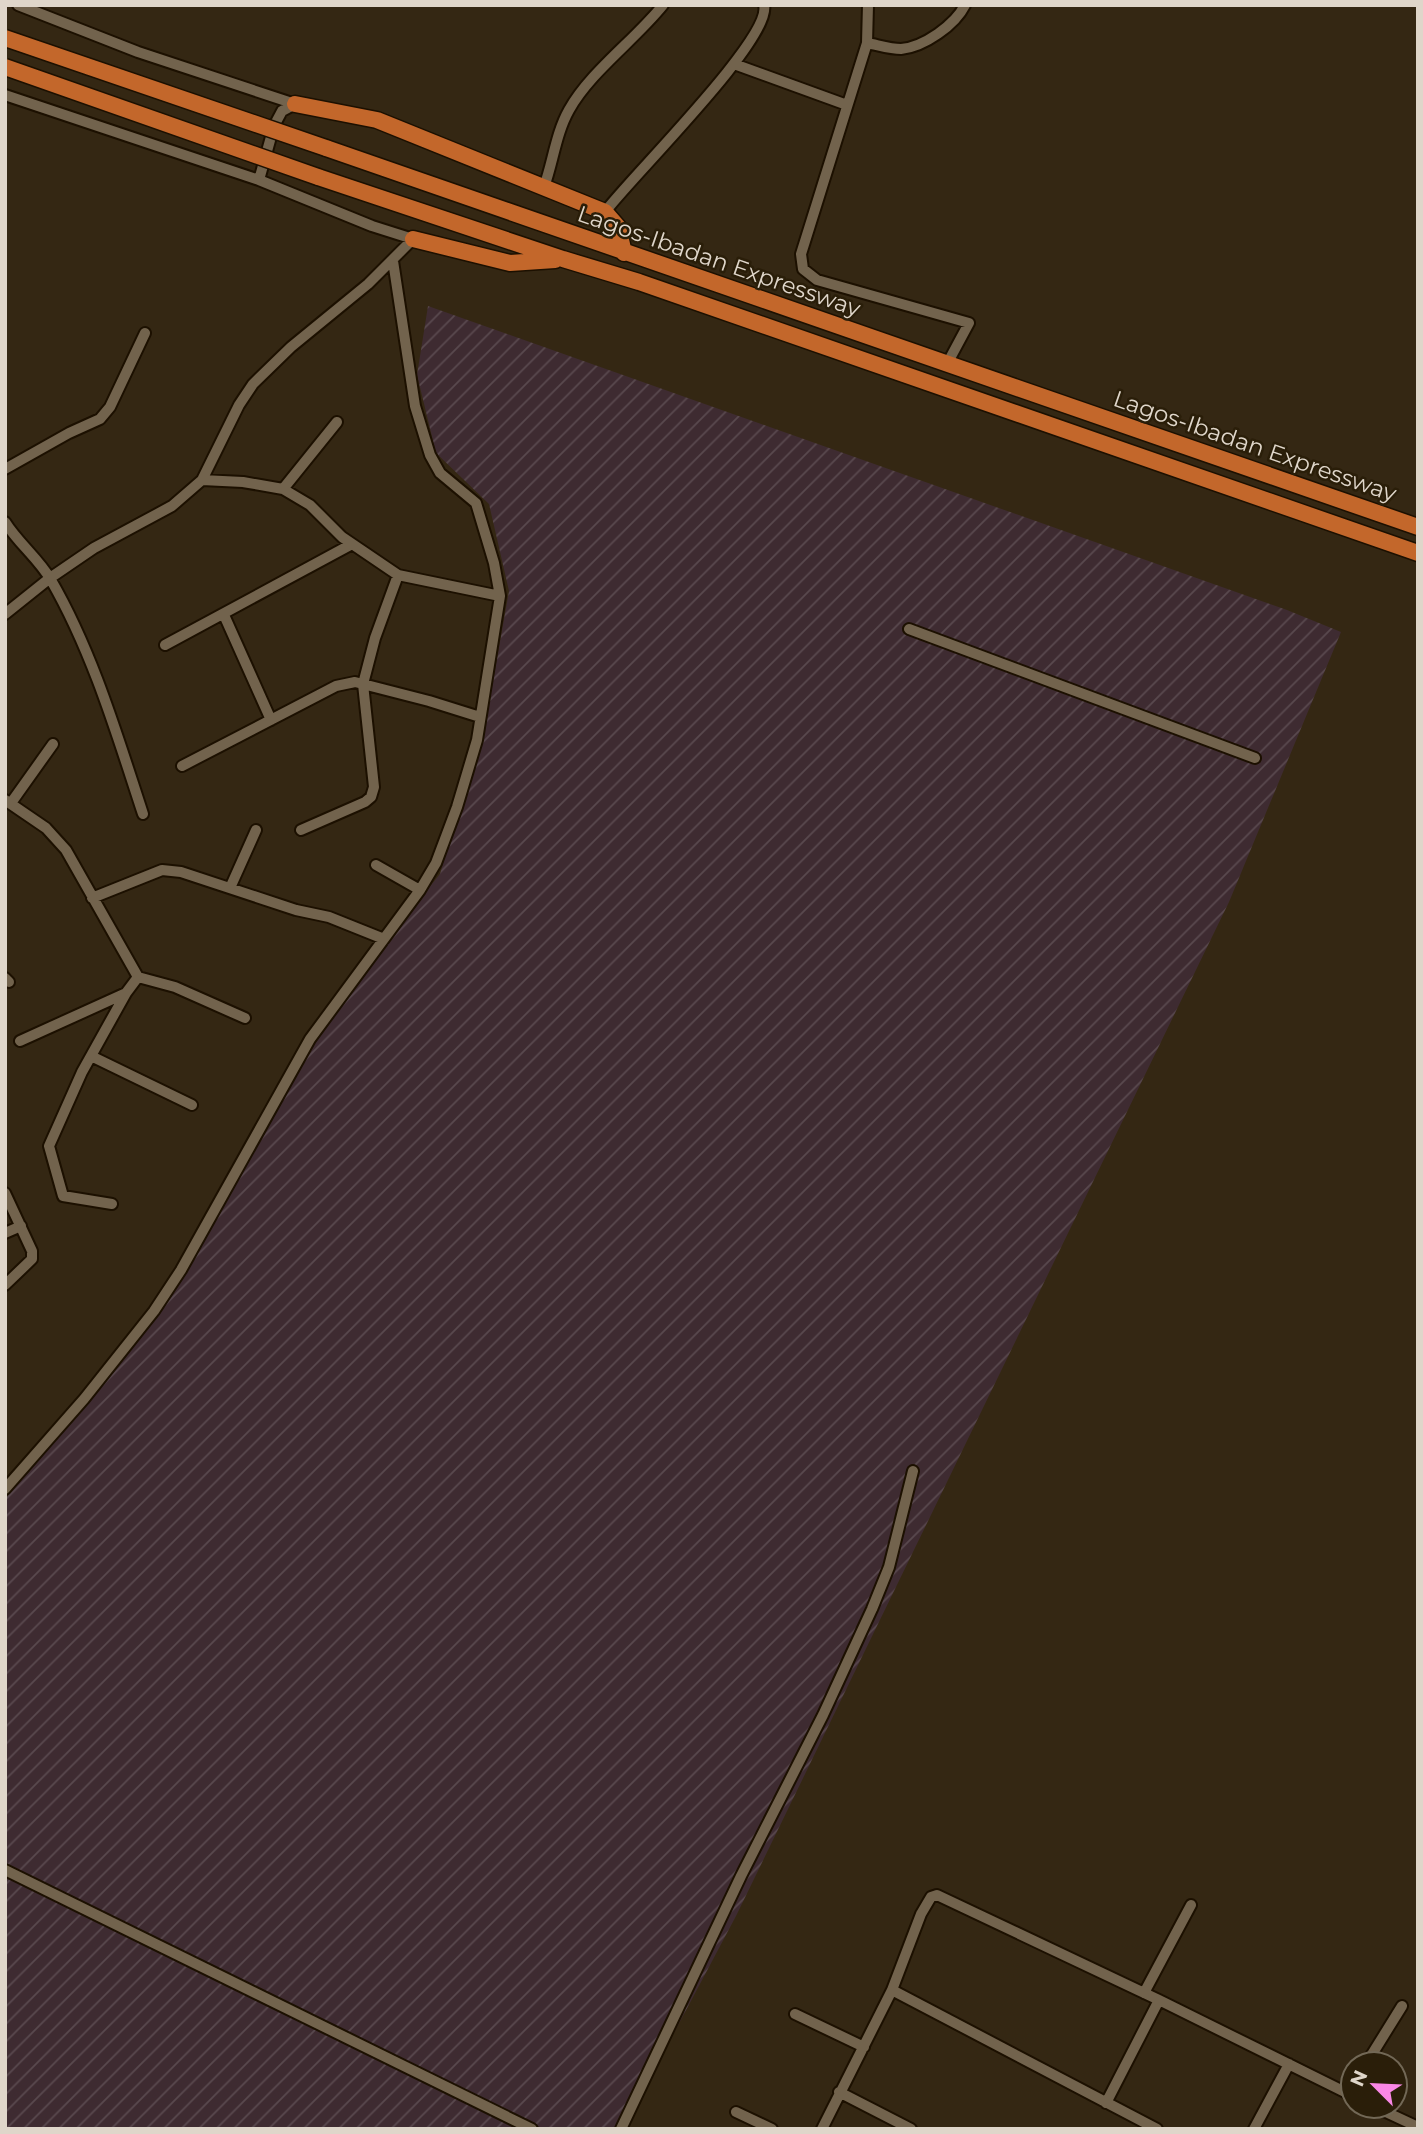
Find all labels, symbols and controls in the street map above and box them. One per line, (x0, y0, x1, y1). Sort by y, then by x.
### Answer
street label: Lagos-Ibadan Expressway (574, 199, 865, 323)
street label: Lagos-Ibadan Expressway (1110, 384, 1401, 508)
north arrow (1339, 2050, 1409, 2120)
text: N (1345, 2067, 1373, 2090)

